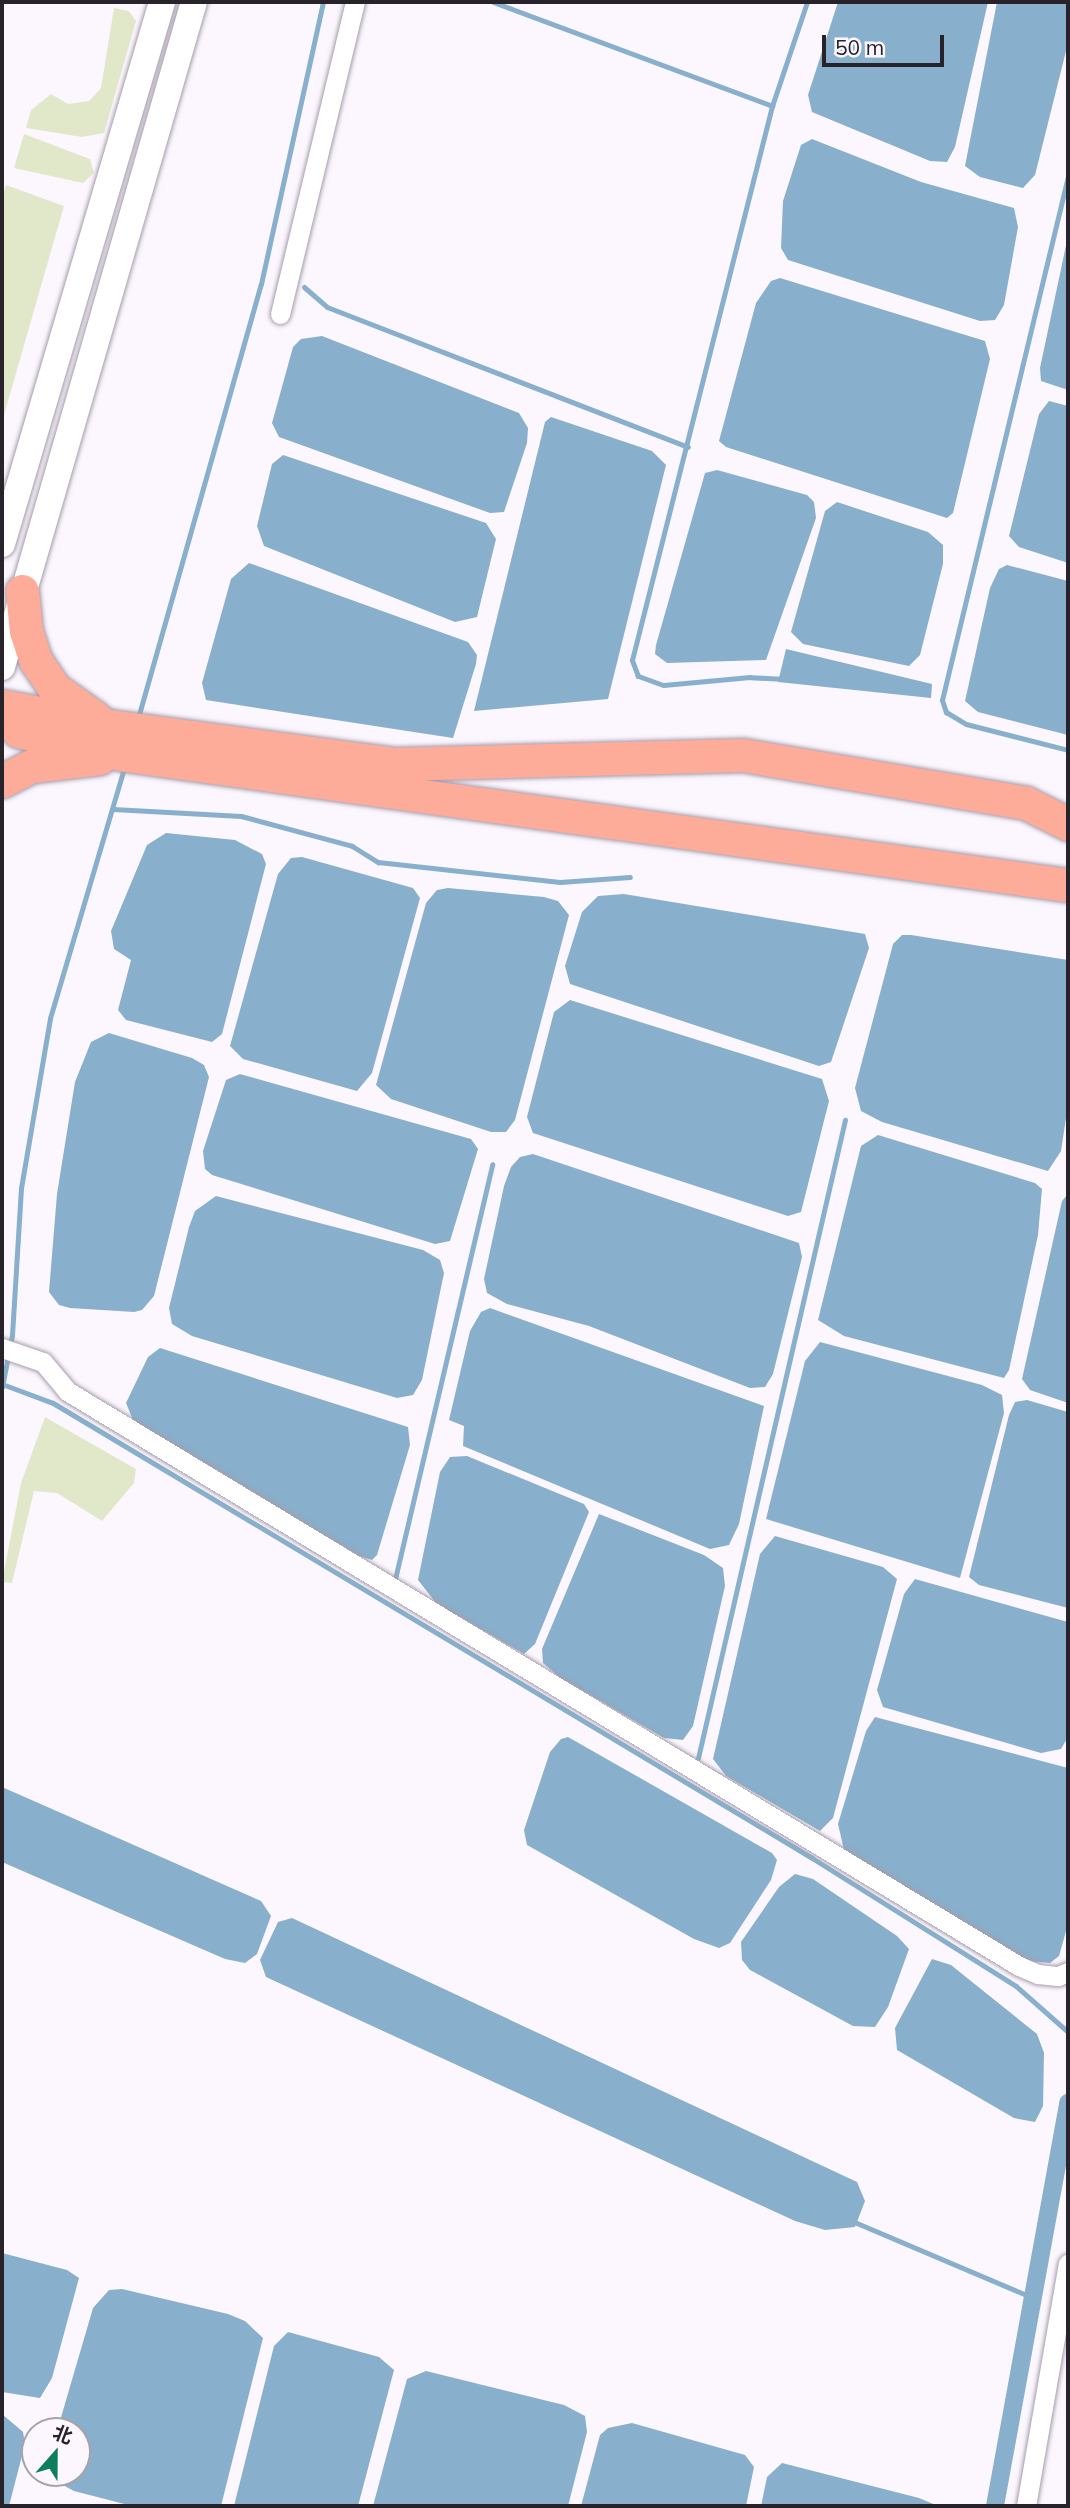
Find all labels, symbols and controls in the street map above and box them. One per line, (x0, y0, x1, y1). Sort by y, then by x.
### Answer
scale bar (825, 21, 948, 65)
text: 50 m (835, 34, 884, 60)
north arrow (21, 2417, 91, 2487)
text: 北 (50, 2420, 76, 2449)

